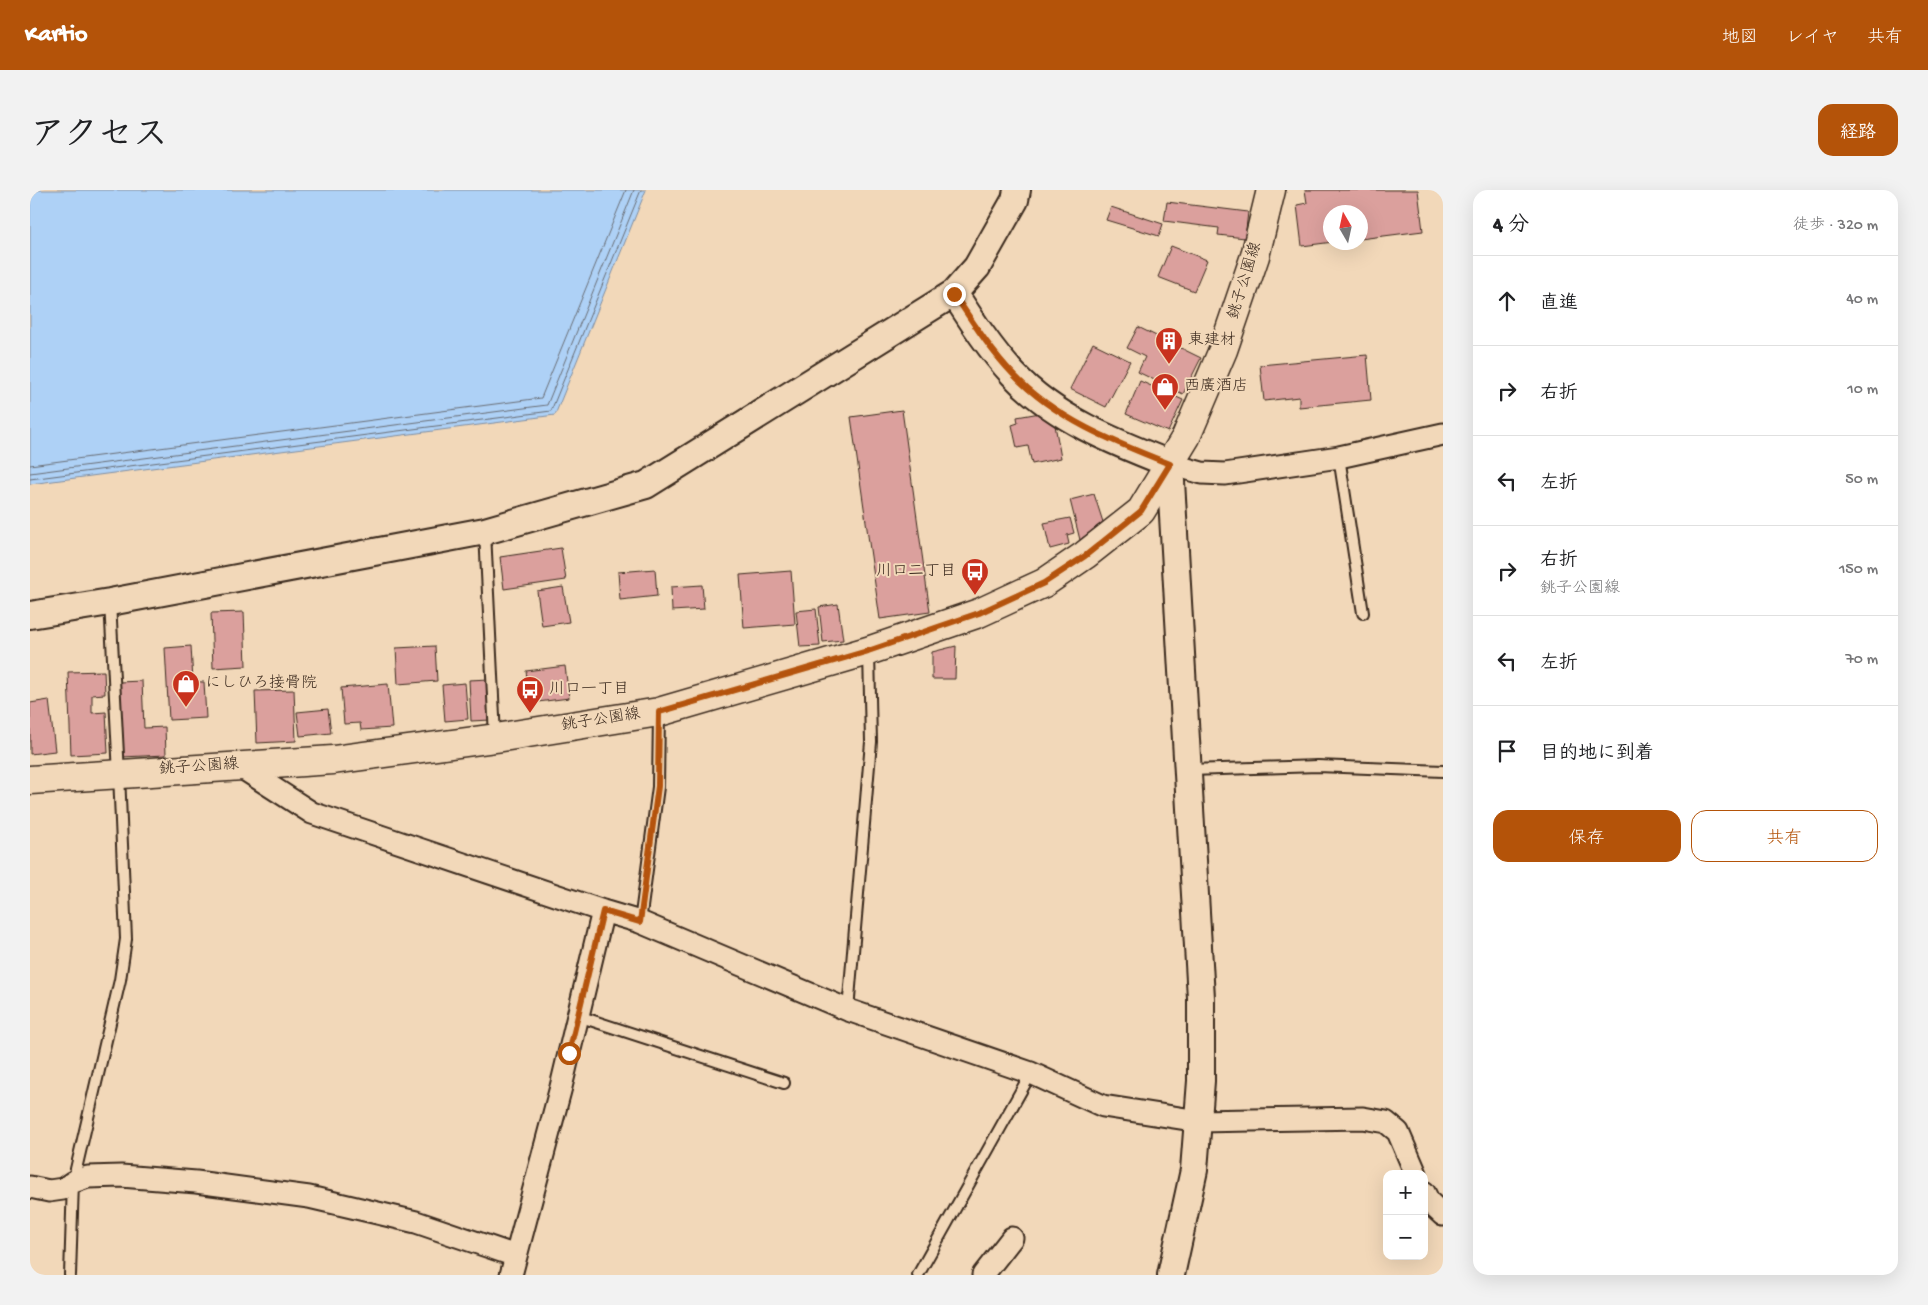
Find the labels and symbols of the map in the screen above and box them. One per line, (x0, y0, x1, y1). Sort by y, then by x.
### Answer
north arrow (1323, 205, 1368, 250)
street label: 銚子公園線 (1223, 239, 1267, 322)
route end (943, 283, 966, 306)
building icon: 東建材 (1154, 326, 1184, 365)
place label: 東建材 (1188, 330, 1236, 351)
shop icon: 西廣酒店 (1150, 372, 1180, 411)
place label: 西廣酒店 (1184, 377, 1248, 397)
bus stop icon: 川口二丁目 (960, 557, 990, 596)
place label: 川口二丁目 (876, 562, 956, 582)
shop icon: にしひろ接骨院 (171, 669, 201, 708)
place label: にしひろ接骨院 (205, 674, 317, 694)
bus stop icon: 川口一丁目 (515, 675, 545, 714)
place label: 川口一丁目 (549, 680, 629, 700)
street label: 銚子公園線 (560, 703, 642, 737)
street label: 銚子公園線 (158, 754, 240, 780)
route start (558, 1042, 581, 1065)

